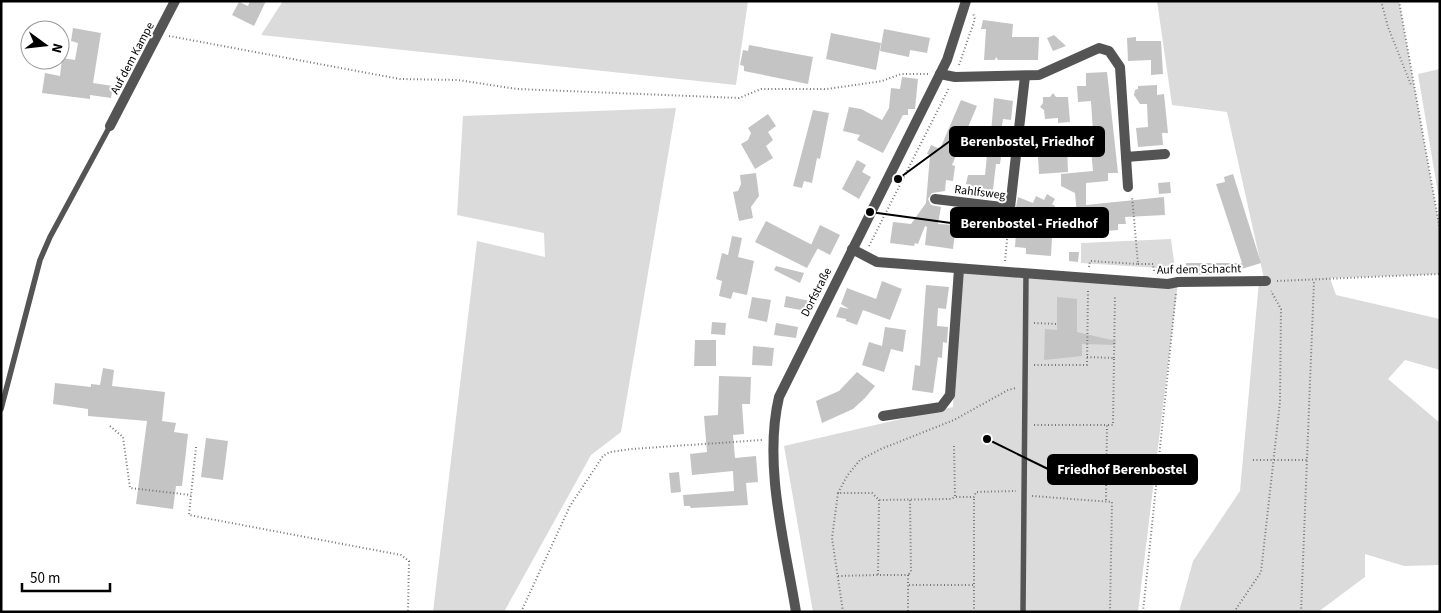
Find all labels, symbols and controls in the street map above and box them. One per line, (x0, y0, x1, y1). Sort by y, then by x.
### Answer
street label: Auf dem Kampe (106, 19, 159, 97)
north arrow (20, 20, 70, 70)
text: N (46, 41, 67, 55)
callout: Berenbostel, Friedhof (950, 127, 1104, 156)
text: Berenbostel, Friedhof (960, 132, 1095, 152)
street label: Rahlfsweg (953, 181, 1006, 204)
callout: Berenbostel - Friedhof (951, 208, 1108, 237)
text: Berenbostel - Friedhof (961, 214, 1099, 234)
street label: Auf dem Schacht (1157, 260, 1241, 279)
street label: Dorfstraße (797, 265, 836, 320)
callout: Friedhof Berenbostel (1048, 455, 1197, 484)
text: Friedhof Berenbostel (1057, 460, 1187, 480)
scale bar (22, 560, 110, 592)
text: 50 m (30, 568, 60, 589)

